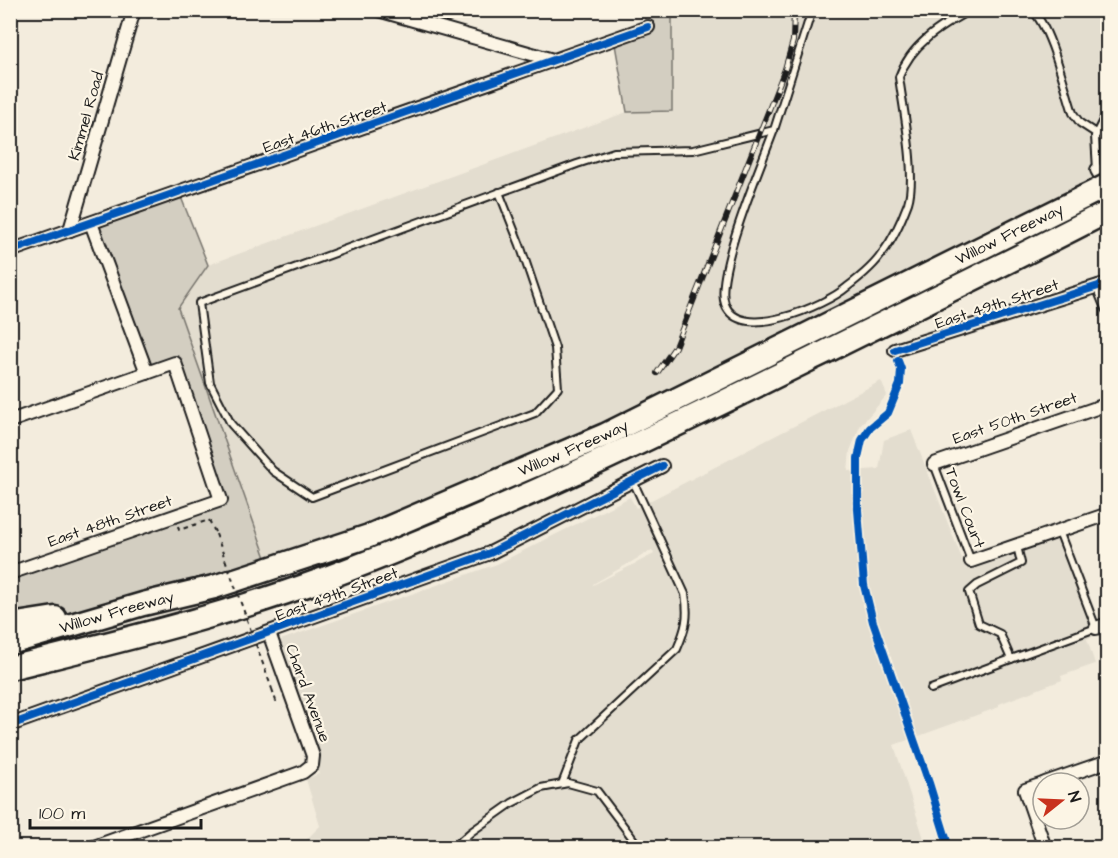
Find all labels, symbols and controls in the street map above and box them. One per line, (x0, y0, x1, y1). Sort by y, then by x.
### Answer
street label: Kimmel Road (63, 69, 109, 163)
street label: East 46th Street (260, 95, 390, 158)
street label: Willow Freeway (952, 198, 1068, 270)
street label: East 49th Street (932, 273, 1062, 334)
street label: East 50th Street (950, 386, 1081, 450)
street label: Willow Freeway (515, 414, 632, 482)
street label: Towl Court (940, 465, 991, 552)
street label: East 48th Street (45, 489, 176, 553)
street label: East 49th Street (273, 561, 402, 626)
street label: Willow Freeway (57, 586, 177, 639)
street label: Chard Avenue (280, 641, 336, 745)
north arrow (1031, 771, 1091, 831)
text: N (1062, 789, 1086, 805)
scale bar (30, 792, 201, 830)
text: 100 m (39, 801, 85, 826)

